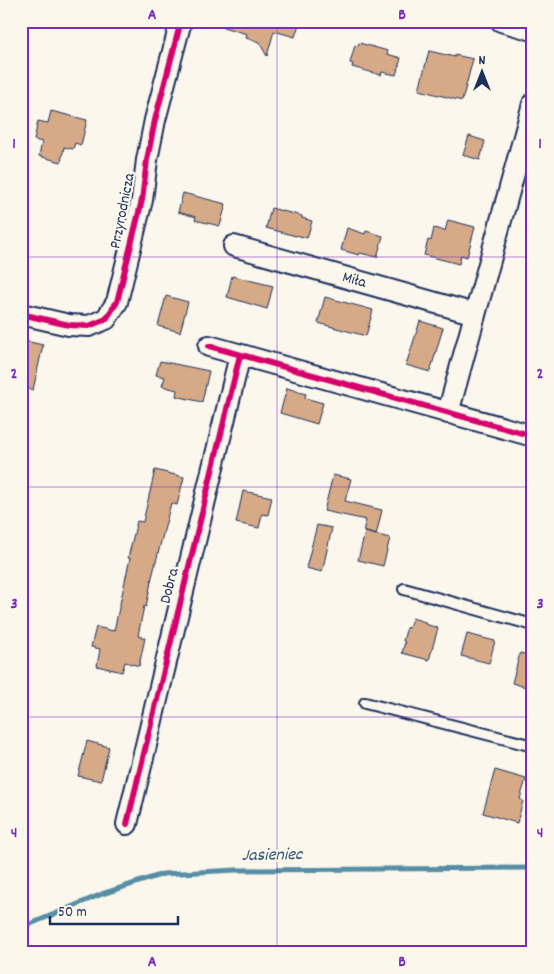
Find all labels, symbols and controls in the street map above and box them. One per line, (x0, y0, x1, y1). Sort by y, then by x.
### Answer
text: A (148, 4, 157, 27)
text: B (398, 4, 406, 27)
north arrow (456, 48, 506, 98)
text: N (479, 51, 486, 71)
text: 1 (12, 133, 16, 156)
text: 1 (538, 133, 542, 156)
street label: Przyrodnicza (104, 171, 142, 251)
street label: Miła (340, 266, 369, 294)
text: 2 (11, 363, 18, 386)
text: 2 (537, 363, 544, 386)
street label: Dobra (155, 565, 186, 606)
text: 3 (10, 593, 18, 616)
text: 3 (536, 593, 544, 616)
text: 4 (11, 822, 17, 845)
text: 4 (537, 822, 543, 845)
water label: Jasieniec (242, 843, 304, 869)
scale bar (50, 894, 178, 926)
text: 50 m (58, 902, 87, 924)
text: A (148, 951, 157, 974)
text: B (398, 951, 406, 974)

